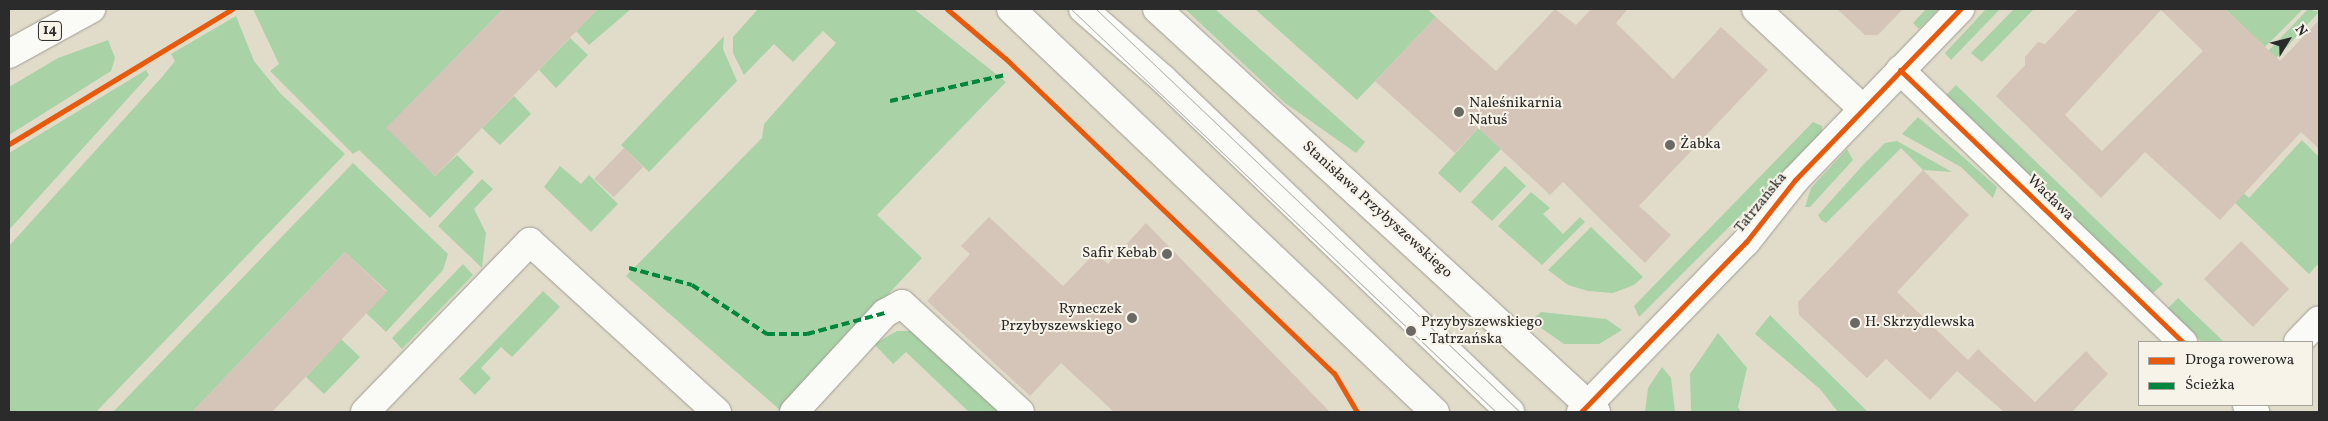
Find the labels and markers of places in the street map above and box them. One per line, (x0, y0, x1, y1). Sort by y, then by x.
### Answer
place label: Naleśnikarnia Natuś (1469, 94, 1562, 129)
marker: Naleśnikarnia Natuś (1453, 106, 1465, 118)
place label: Żabka (1680, 136, 1721, 154)
marker: Żabka (1664, 139, 1676, 151)
place label: Safir Kebab (1082, 245, 1157, 263)
marker: Safir Kebab (1161, 248, 1173, 260)
place label: Ryneczek Przybyszewskiego (1001, 300, 1122, 335)
marker: Ryneczek Przybyszewskiego (1126, 312, 1138, 324)
place label: Przybyszewskiego - Tatrzańska (1421, 313, 1542, 348)
place label: H. Skrzydlewska (1865, 314, 1975, 332)
marker: H. Skrzydlewska (1849, 317, 1861, 329)
marker: Przybyszewskiego - Tatrzańska (1405, 325, 1417, 337)

